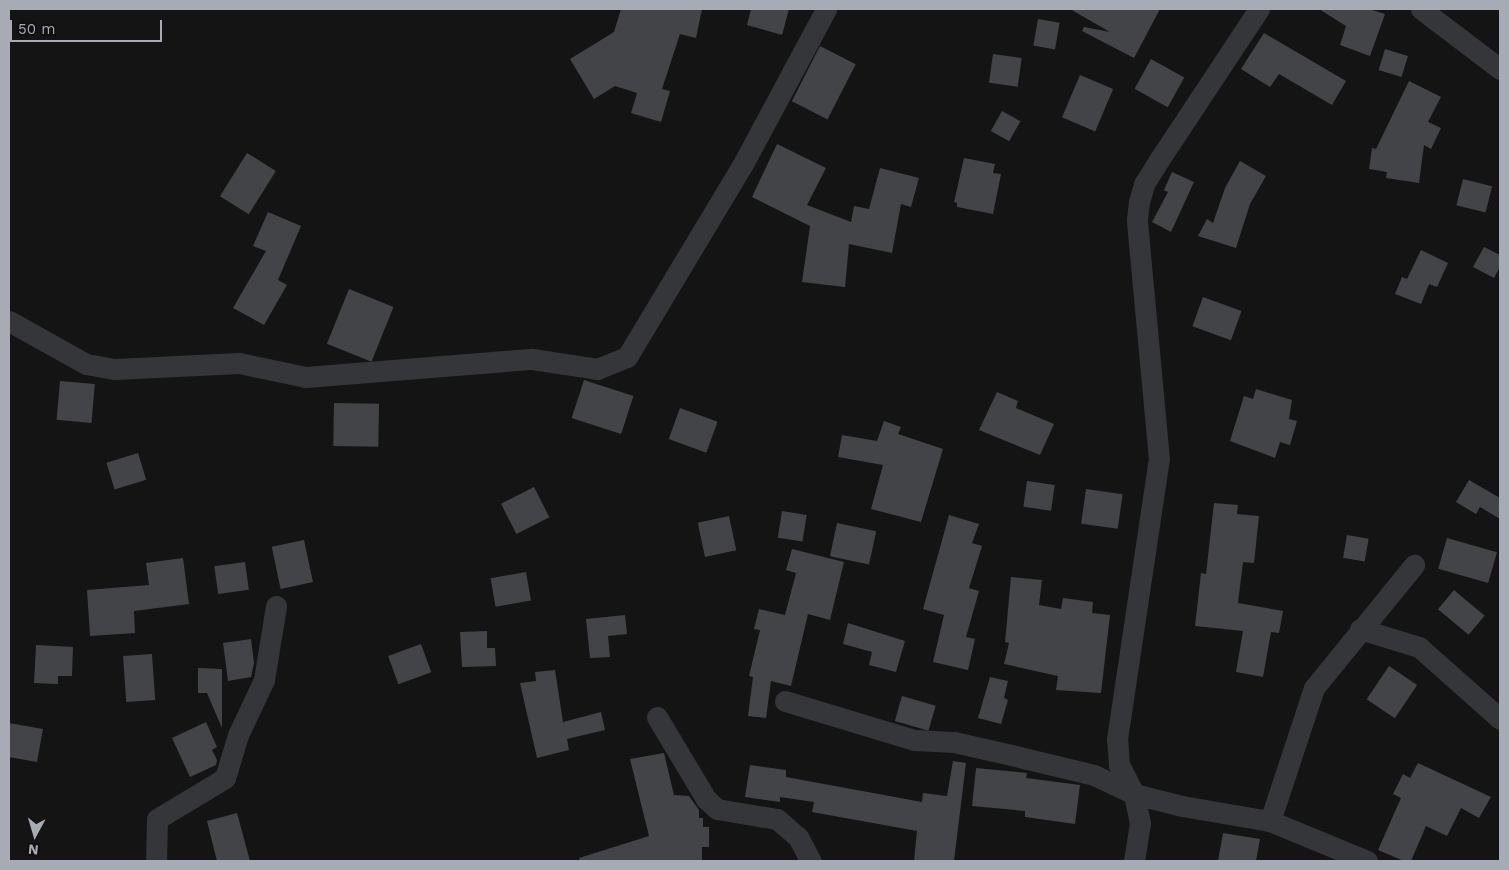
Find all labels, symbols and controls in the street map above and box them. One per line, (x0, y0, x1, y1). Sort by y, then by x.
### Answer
scale bar (12, 10, 165, 42)
text: 50 m (18, 20, 55, 38)
north arrow (10, 810, 60, 860)
text: N (27, 841, 39, 858)

